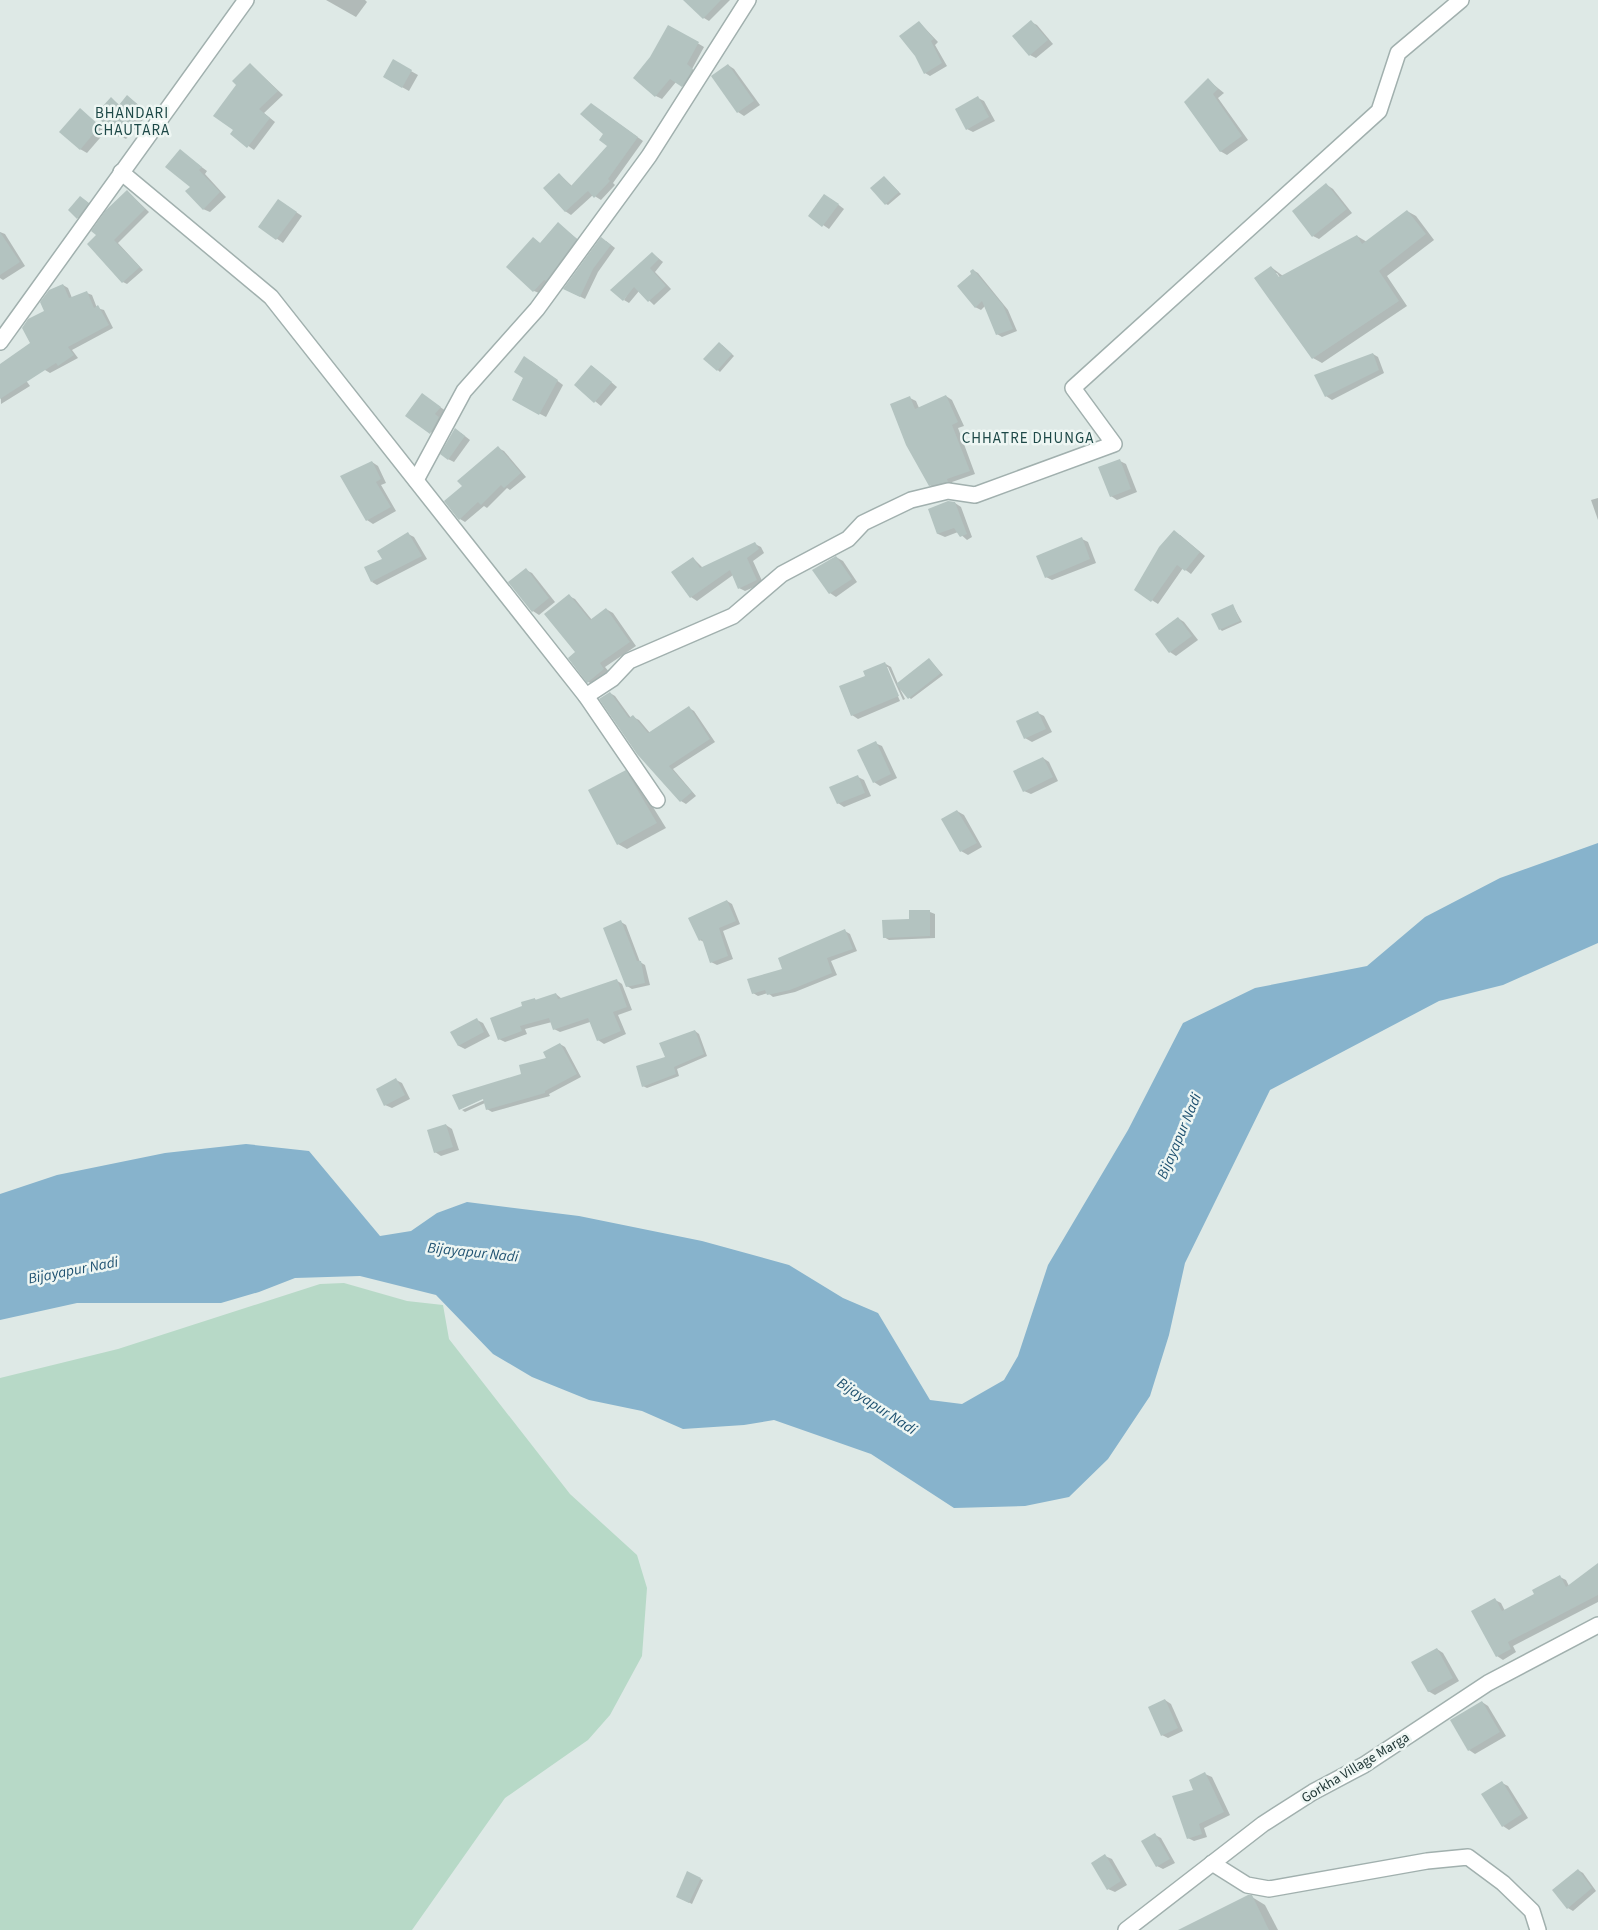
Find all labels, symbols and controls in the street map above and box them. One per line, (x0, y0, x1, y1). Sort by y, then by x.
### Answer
district label: BHANDARI CHAUTARA (94, 103, 170, 141)
district label: CHHATRE DHUNGA (962, 428, 1094, 449)
water label: Bijayapur Nadi (1152, 1090, 1207, 1182)
water label: Bijayapur Nadi (426, 1237, 520, 1268)
water label: Bijayapur Nadi (26, 1251, 120, 1290)
water label: Bijayapur Nadi (833, 1373, 921, 1440)
street label: Gorkha Village Marga (1298, 1728, 1413, 1808)

